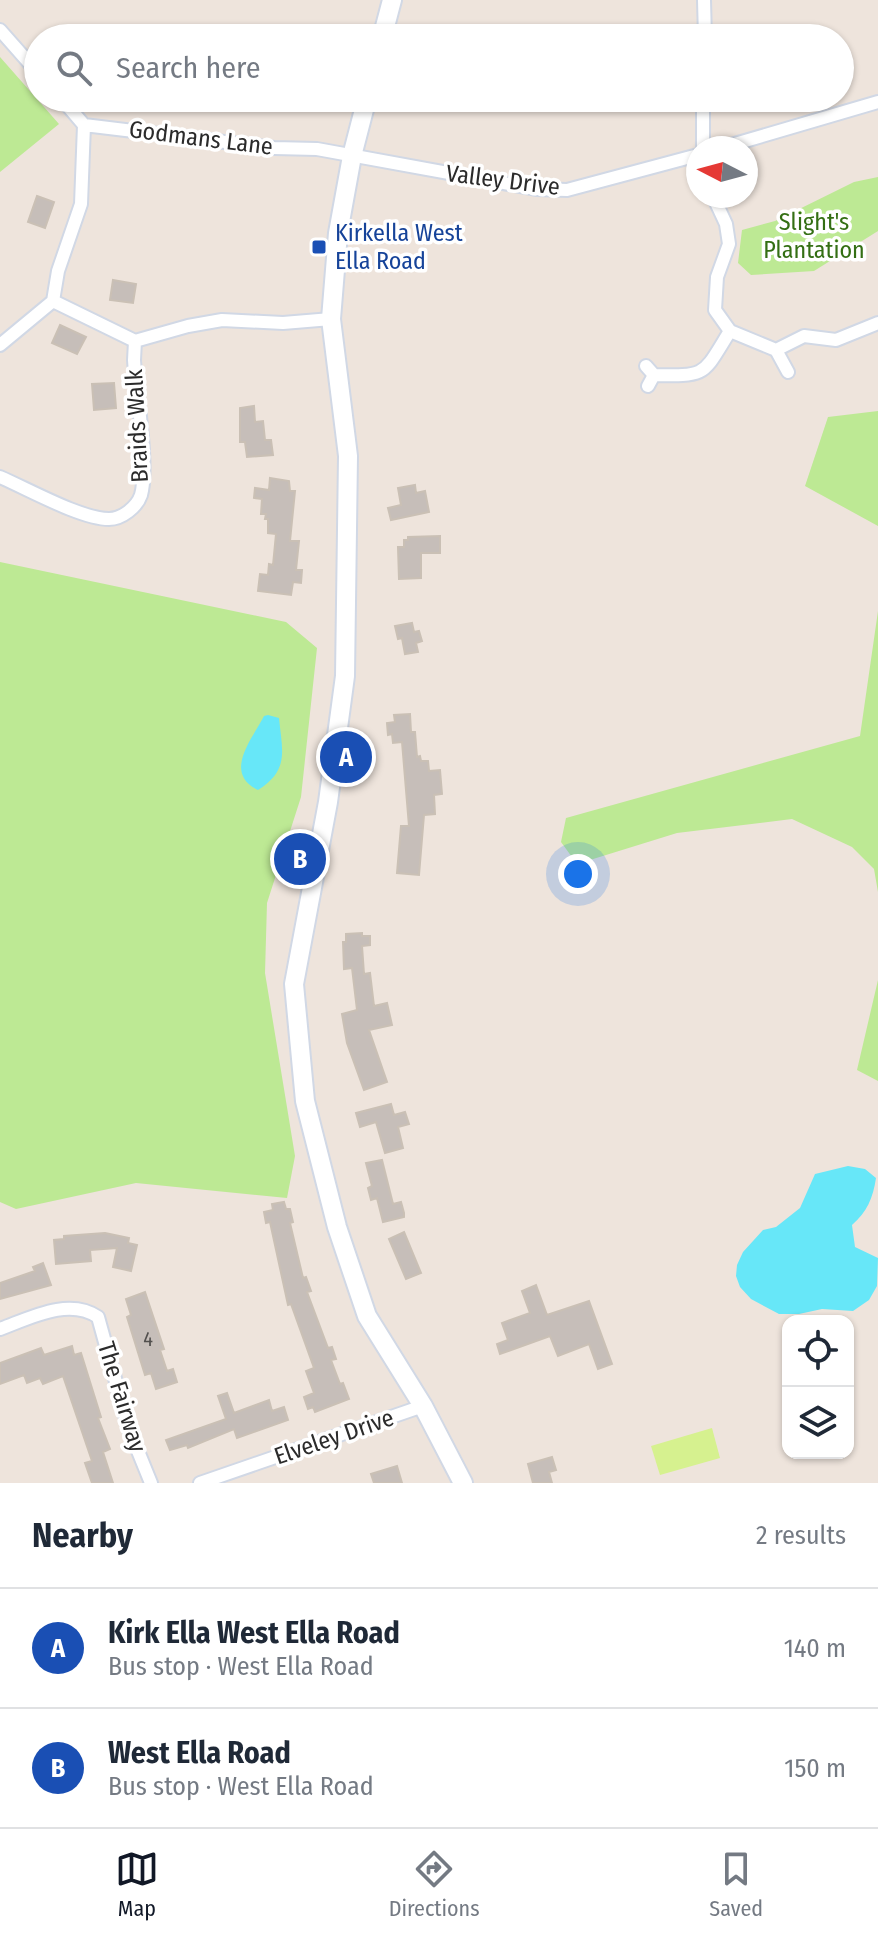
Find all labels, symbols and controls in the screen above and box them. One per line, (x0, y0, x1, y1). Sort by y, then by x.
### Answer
search box (24, 24, 854, 112)
icon: search (52, 46, 96, 90)
text: Search here (116, 50, 261, 86)
street label: Godmans Lane (127, 115, 275, 161)
north arrow (686, 136, 758, 208)
street label: Valley Drive (445, 159, 561, 201)
park label: Slight's Plantation (763, 208, 865, 264)
place label: Kirkella West Ella Road (335, 219, 463, 275)
marker: Kirkella West Ella Road (310, 238, 328, 256)
street label: Braids Walk (120, 368, 154, 483)
pin: A (320, 727, 372, 787)
pin: B (274, 829, 326, 889)
your location (558, 854, 598, 894)
map controls (782, 1315, 854, 1459)
button: locate (782, 1315, 854, 1387)
house number: 4 (143, 1327, 153, 1351)
street label: The Fairway (92, 1338, 152, 1456)
button: layers (782, 1387, 854, 1459)
street label: Elveley Drive (270, 1403, 398, 1471)
text: Nearby (32, 1515, 133, 1556)
text: 2 results (756, 1520, 846, 1551)
text: Kirk Ella West Ella Road (108, 1615, 400, 1651)
text: A (51, 1633, 65, 1664)
text: 140 m (784, 1633, 846, 1664)
text: Bus stop · West Ella Road (108, 1651, 374, 1682)
text: West Ella Road (108, 1735, 291, 1771)
text: B (51, 1753, 65, 1784)
text: 150 m (784, 1753, 846, 1784)
text: Bus stop · West Ella Road (108, 1771, 374, 1802)
tab: Map (115, 1847, 159, 1922)
tab: Directions (389, 1847, 480, 1922)
tab: Saved (709, 1847, 763, 1922)

